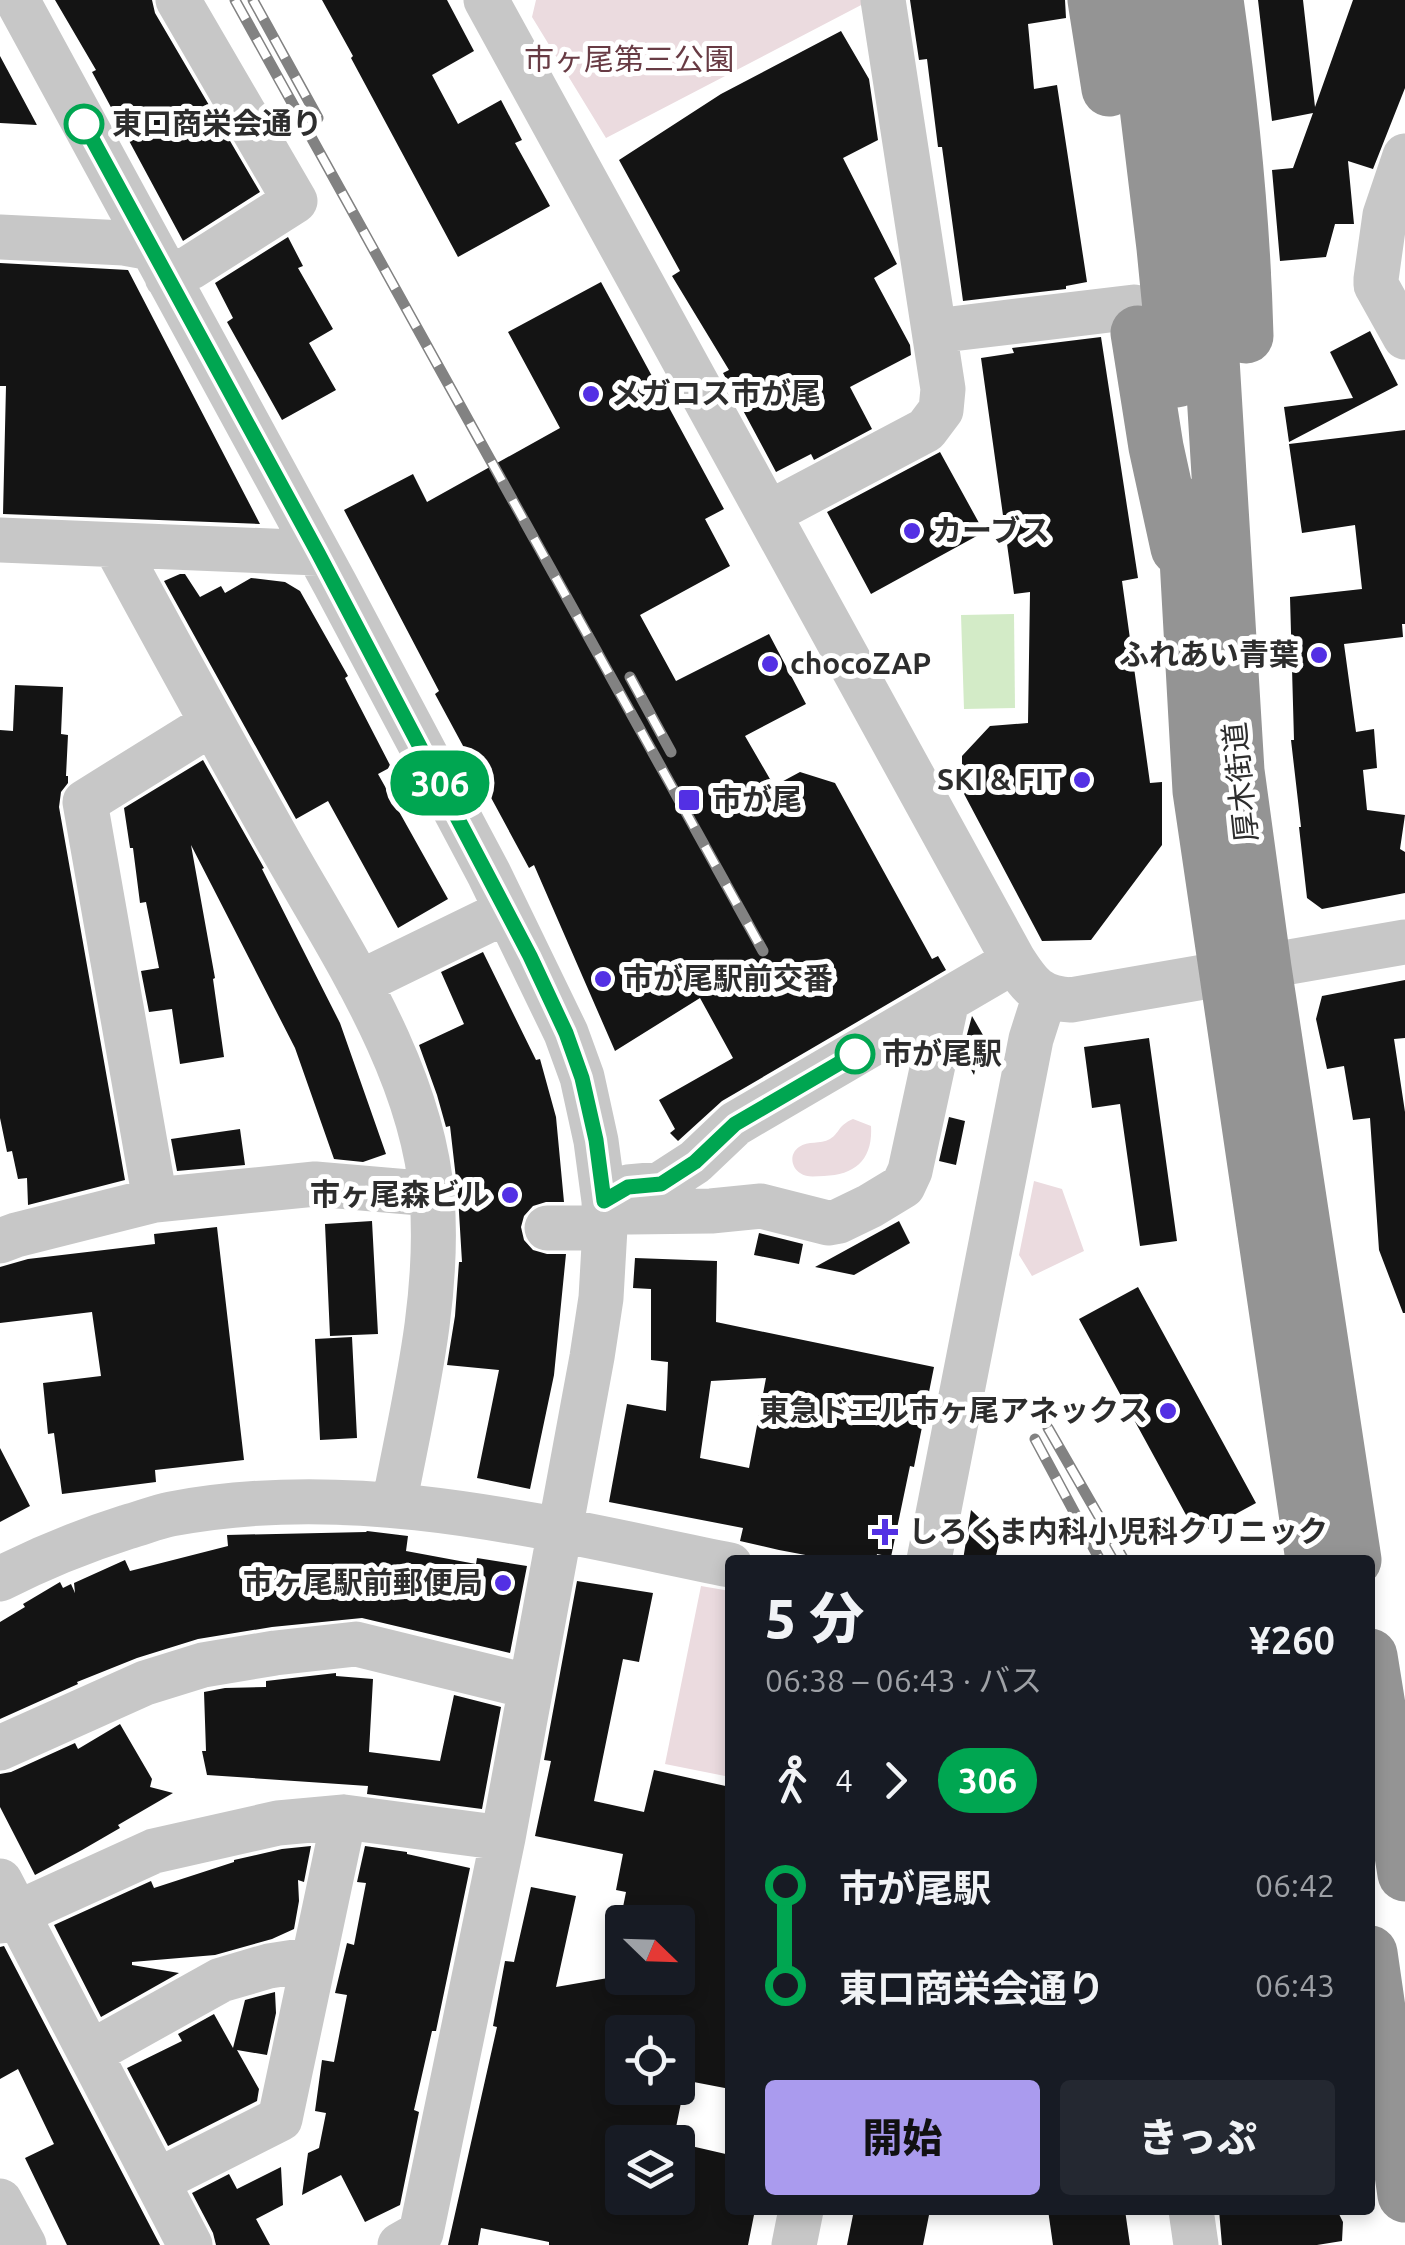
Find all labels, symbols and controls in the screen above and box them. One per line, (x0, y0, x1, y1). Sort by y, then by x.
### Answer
park label: 市ヶ尾第三公園 (524, 42, 734, 76)
marker: 東口商栄会通り (65, 105, 103, 143)
place label: 東口商栄会通り (112, 106, 322, 140)
place label: メガロス市が尾 (611, 376, 821, 410)
marker: メガロス市が尾 (580, 383, 602, 405)
place label: カーブス (932, 513, 1050, 547)
marker: カーブス (901, 520, 923, 542)
place label: ふれあい青葉 (1119, 637, 1299, 671)
marker: ふれあい青葉 (1308, 644, 1330, 666)
place label: chocoZAP (790, 646, 931, 680)
marker: chocoZAP (759, 653, 781, 675)
street label: 厚木街道 (1217, 721, 1263, 844)
line badge: 306 (382, 750, 498, 816)
place label: SKI & FIT (937, 762, 1062, 796)
text: 306 (410, 763, 470, 803)
marker: SKI & FIT (1071, 769, 1093, 791)
place label: 市が尾 (712, 782, 802, 816)
marker: 市が尾 (676, 787, 702, 813)
place label: 市が尾駅前交番 (623, 961, 833, 995)
marker: 市が尾駅前交番 (592, 968, 614, 990)
marker: 市が尾駅 (836, 1035, 874, 1073)
place label: 市が尾駅 (882, 1036, 1002, 1070)
place label: 市ヶ尾森ビル (310, 1177, 490, 1211)
marker: 市ヶ尾森ビル (499, 1184, 521, 1206)
place label: 東急ドエル市ヶ尾アネックス (759, 1393, 1148, 1427)
marker: 東急ドエル市ヶ尾アネックス (1157, 1400, 1179, 1422)
place label: しろくま内科小児科クリニック (908, 1514, 1328, 1548)
marker: しろくま内科小児科クリニック (872, 1519, 898, 1545)
place label: 市ヶ尾駅前郵便局 (243, 1565, 483, 1599)
marker: 市ヶ尾駅前郵便局 (492, 1572, 514, 1594)
text: 5 分 (765, 1587, 864, 1648)
text: ¥260 (1249, 1619, 1335, 1661)
text: 06:38 – 06:43 · バス (765, 1662, 1042, 1698)
icon: walk (765, 1753, 820, 1808)
icon: forward (868, 1753, 923, 1808)
text: 306 (958, 1760, 1017, 1800)
text: 4 (835, 1762, 853, 1798)
text: 市が尾駅 (839, 1867, 991, 1909)
text: 06:42 (1255, 1867, 1335, 1903)
north arrow (605, 1905, 695, 1995)
map controls (605, 1905, 695, 2215)
text: 東口商栄会通り (839, 1967, 1105, 2009)
text: 06:43 (1255, 1967, 1335, 2003)
button: locate (605, 2015, 695, 2105)
button: 開始 (765, 2080, 1040, 2195)
button: きっぷ (1060, 2080, 1335, 2195)
button: layers (605, 2125, 695, 2215)

